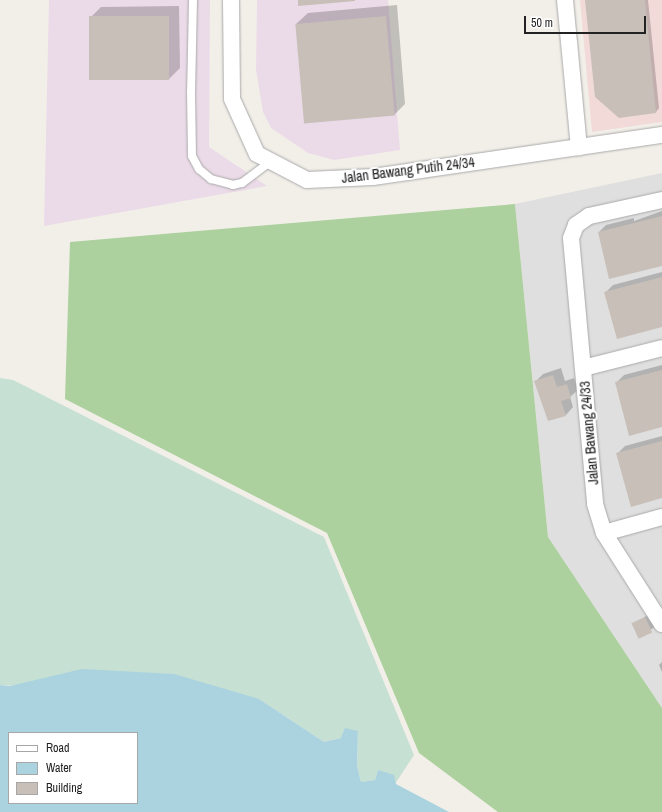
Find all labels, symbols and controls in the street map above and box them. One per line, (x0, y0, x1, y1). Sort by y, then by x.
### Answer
scale bar (526, 8, 648, 34)
text: 50 m (531, 15, 553, 31)
street label: Jalan Bawang Putih 24/34 (340, 153, 476, 187)
street label: Jalan Bawang 24/33 (576, 380, 602, 486)
legend (8, 732, 138, 804)
text: Road (46, 740, 70, 756)
text: Water (46, 760, 72, 776)
text: Building (46, 780, 82, 796)

